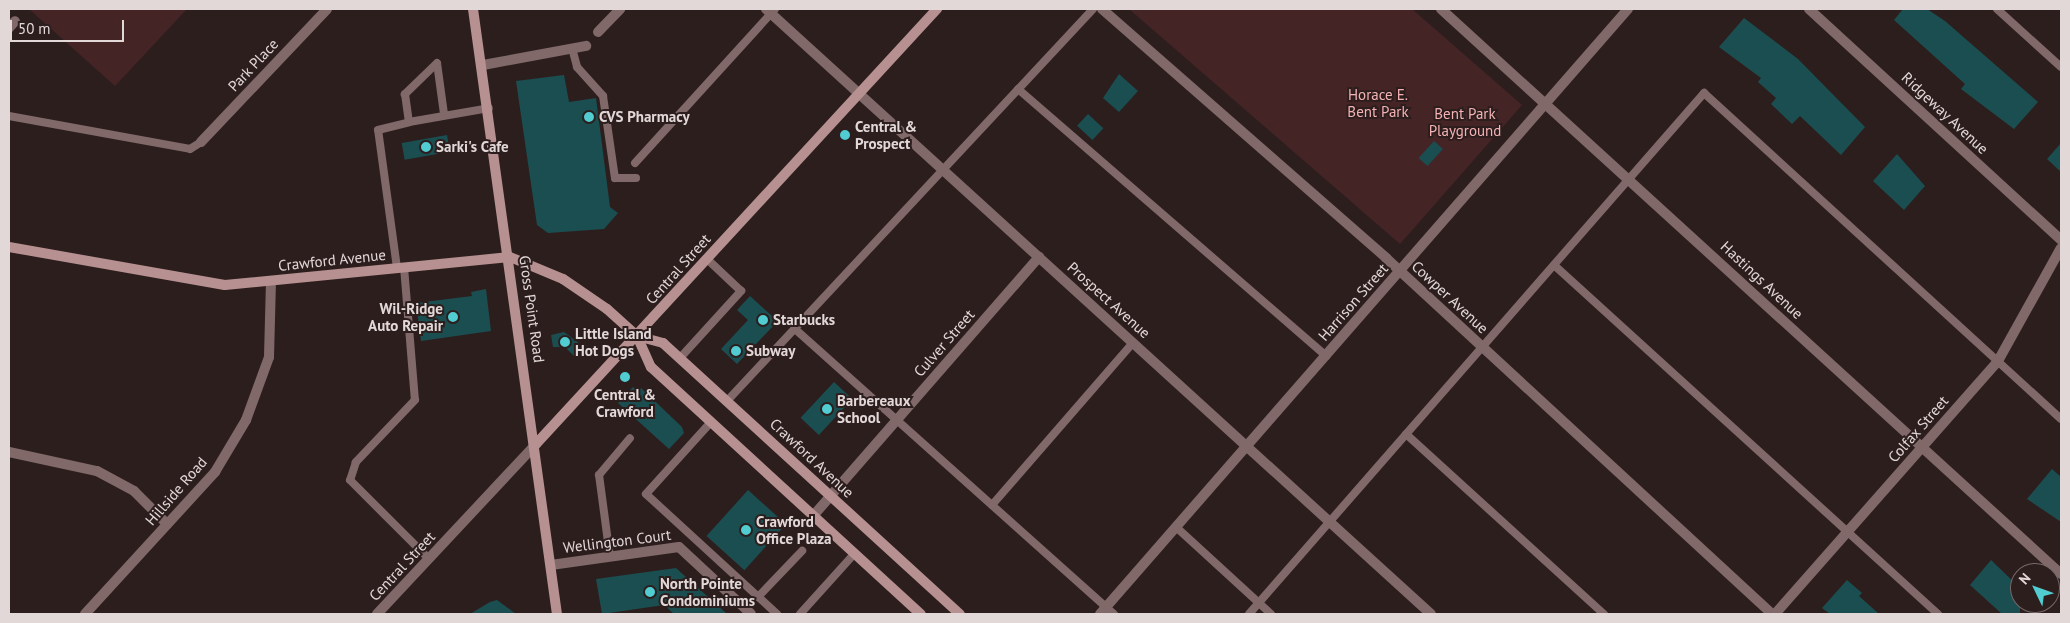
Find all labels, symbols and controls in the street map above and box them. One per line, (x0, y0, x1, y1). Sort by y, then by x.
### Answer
scale bar (12, 10, 126, 42)
text: 50 m (18, 19, 51, 38)
street label: Park Place (224, 35, 282, 95)
street label: Ridgeway Avenue (1898, 68, 1992, 158)
park label: Horace E. Bent Park (1347, 85, 1409, 120)
park label: Bent Park Playground (1429, 104, 1501, 139)
place label: CVS Pharmacy (599, 108, 690, 126)
marker: CVS Pharmacy (583, 111, 595, 123)
place label: Central & Prospect (855, 117, 917, 152)
marker: Central & Prospect (839, 129, 851, 141)
place label: Sarki's Cafe (436, 138, 509, 156)
marker: Sarki's Cafe (420, 141, 432, 153)
street label: Central Street (642, 230, 714, 308)
street label: Hastings Avenue (1717, 237, 1807, 323)
street label: Crawford Avenue (277, 245, 387, 275)
street label: Gross Point Road (516, 254, 548, 364)
street label: Cowper Avenue (1408, 257, 1492, 337)
street label: Prospect Avenue (1064, 258, 1154, 342)
street label: Harrison Street (1315, 260, 1391, 344)
place label: Wil-Ridge Auto Repair (368, 299, 443, 334)
street label: Culver Street (910, 306, 978, 380)
marker: Wil-Ridge Auto Repair (447, 311, 459, 323)
place label: Starbucks (773, 311, 835, 329)
marker: Starbucks (757, 314, 769, 326)
place label: Little Island Hot Dogs (575, 324, 652, 359)
marker: Little Island Hot Dogs (559, 336, 571, 348)
place label: Subway (746, 342, 795, 360)
marker: Subway (730, 345, 742, 357)
marker: Central & Crawford (619, 371, 631, 383)
place label: Central & Crawford (594, 385, 656, 420)
place label: Barbereaux School (837, 391, 910, 426)
street label: Colfax Street (1884, 392, 1952, 466)
marker: Barbereaux School (821, 403, 833, 415)
street label: Crawford Avenue (766, 414, 858, 502)
street label: Hillside Road (141, 453, 211, 529)
place label: Crawford Office Plaza (756, 512, 832, 547)
marker: Crawford Office Plaza (740, 524, 752, 536)
street label: Wellington Court (562, 525, 672, 557)
street label: Central Street (365, 528, 439, 604)
north arrow (2010, 563, 2060, 613)
text: N (2015, 569, 2034, 588)
place label: North Pointe Condominiums (660, 574, 755, 609)
marker: North Pointe Condominiums (644, 586, 656, 598)

